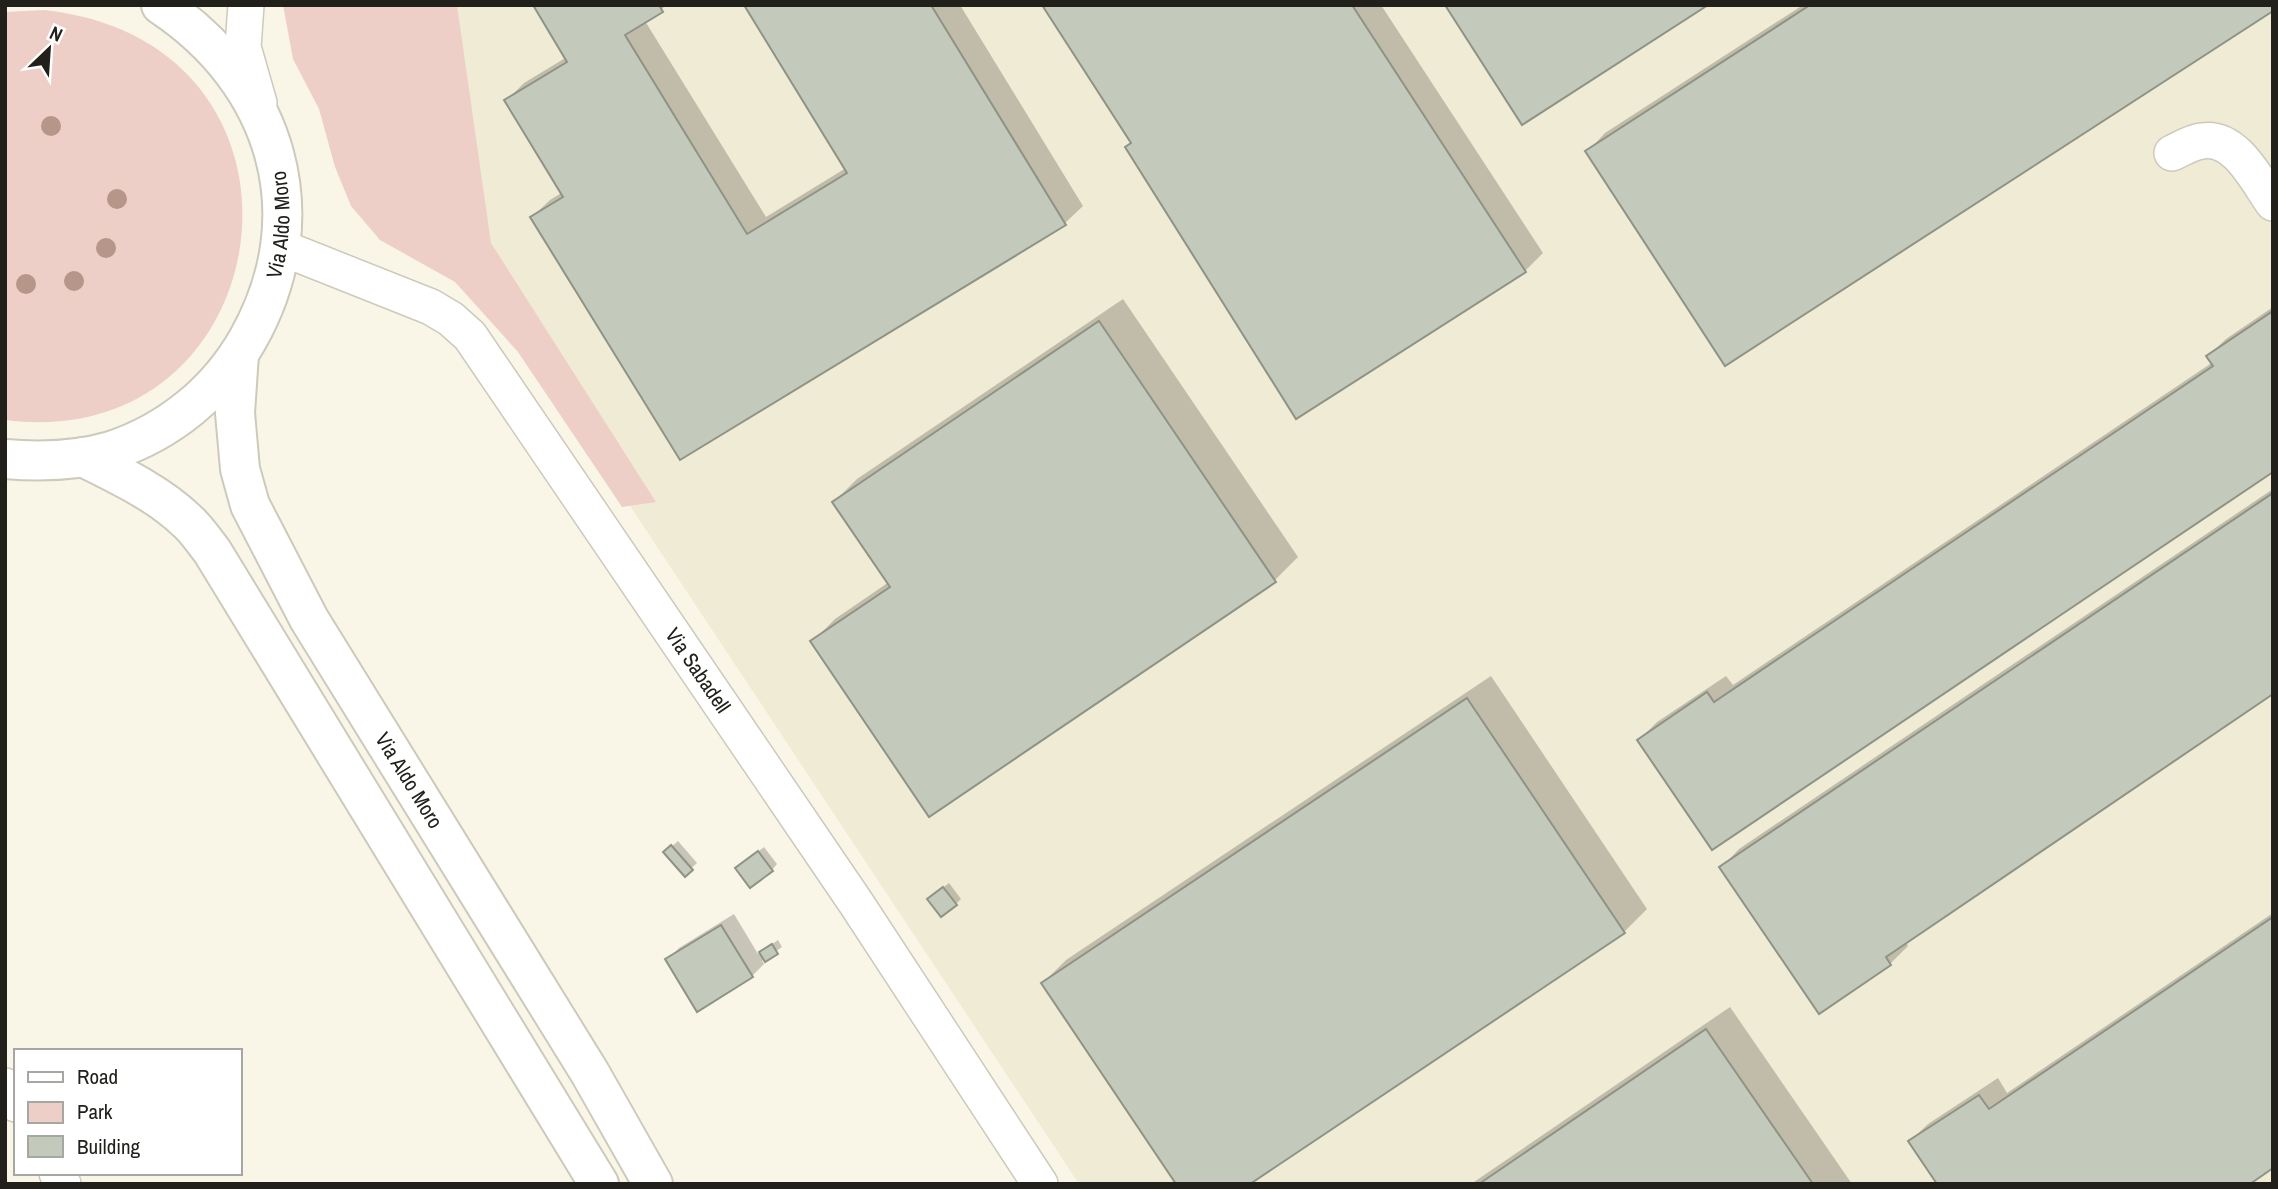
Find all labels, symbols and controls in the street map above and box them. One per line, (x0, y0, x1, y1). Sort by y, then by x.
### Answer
north arrow (14, 14, 84, 84)
text: N (46, 19, 67, 48)
street label: Via Aldo Moro (259, 169, 296, 282)
street label: Via Sabadell (659, 622, 738, 719)
street label: Via Aldo Moro (369, 727, 450, 834)
legend (14, 1049, 242, 1175)
text: Road (77, 1062, 118, 1091)
text: Park (77, 1097, 113, 1126)
text: Building (77, 1132, 141, 1161)

